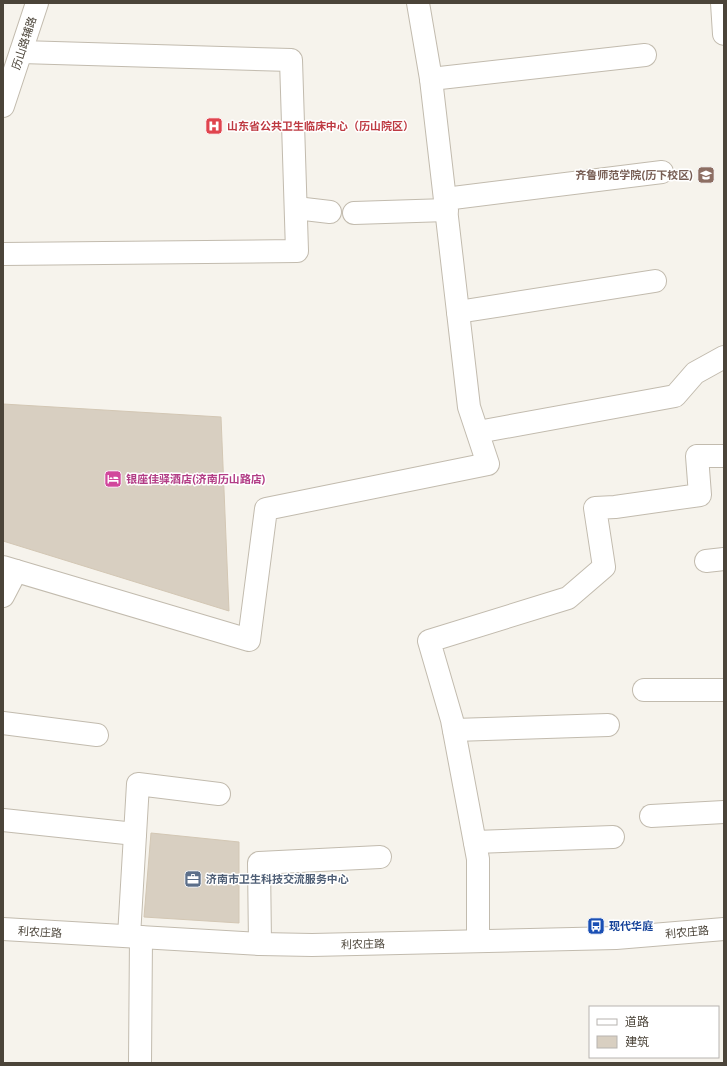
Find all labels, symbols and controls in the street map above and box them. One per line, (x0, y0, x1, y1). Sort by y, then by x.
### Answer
street label: 历山路辅路 (10, 15, 38, 71)
hospital icon: 山东省公共卫生临床中心（历山院区） (204, 116, 224, 136)
place label: 山东省公共卫生临床中心（历山院区） (227, 120, 414, 132)
school or university icon: 齐鲁师范学院(历下校区) (696, 165, 716, 185)
place label: 齐鲁师范学院(历下校区) (575, 169, 693, 182)
hotel icon: 银座佳驿酒店(济南历山路店) (103, 469, 123, 489)
place label: 银座佳驿酒店(济南历山路店) (126, 473, 266, 486)
office icon: 济南市卫生科技交流服务中心 (183, 869, 203, 889)
place label: 济南市卫生科技交流服务中心 (206, 873, 349, 885)
bus stop icon: 现代华庭 (586, 916, 606, 936)
place label: 现代华庭 (609, 920, 653, 932)
street label: 利农庄路 (665, 924, 709, 940)
street label: 利农庄路 (18, 925, 62, 939)
street label: 利农庄路 (341, 938, 385, 950)
legend (589, 1006, 719, 1058)
text: 道路 (625, 1015, 649, 1028)
text: 建筑 (625, 1035, 649, 1048)

